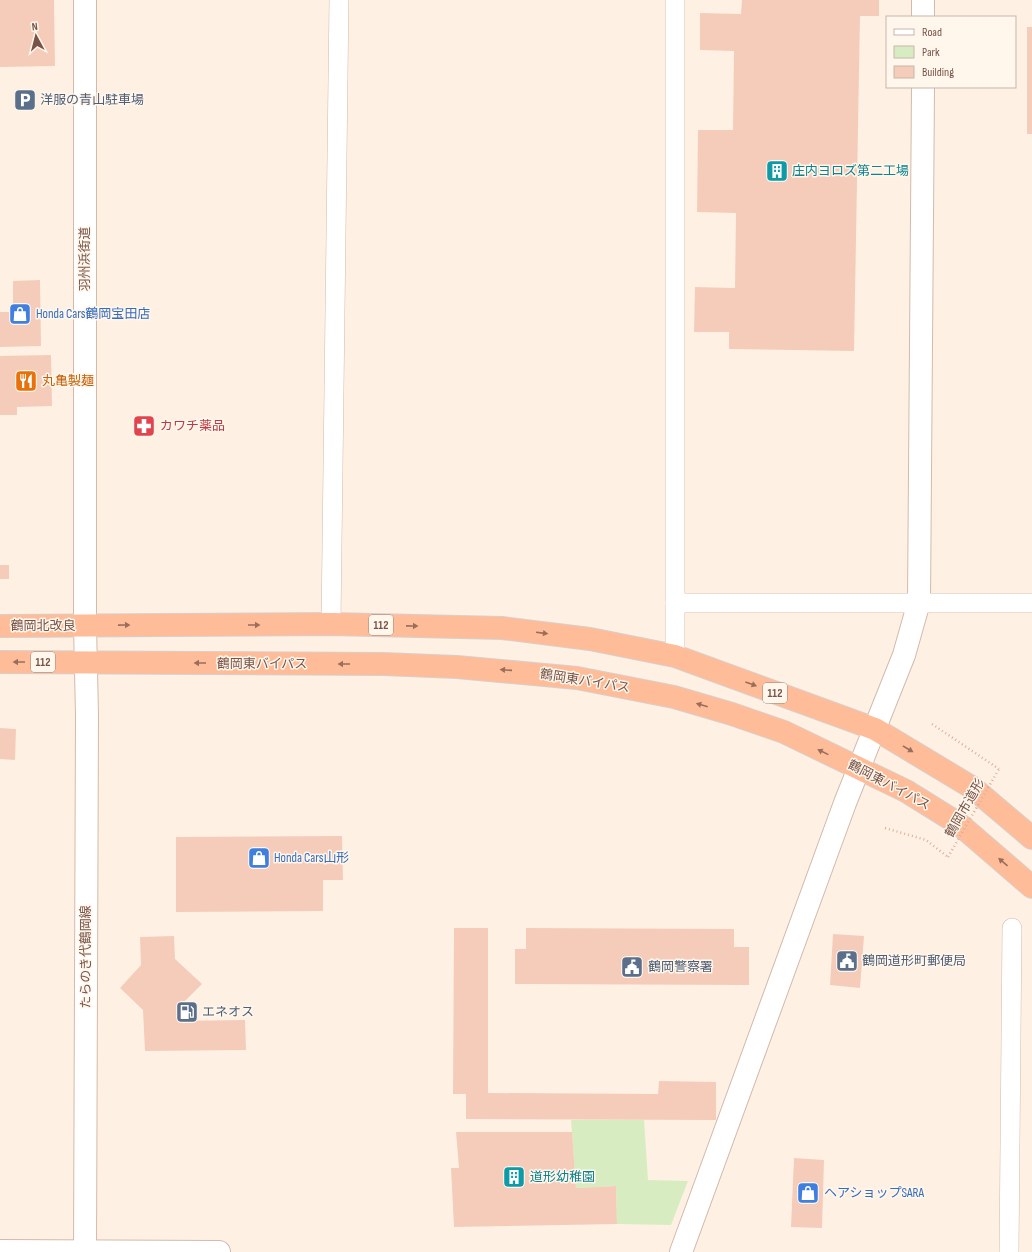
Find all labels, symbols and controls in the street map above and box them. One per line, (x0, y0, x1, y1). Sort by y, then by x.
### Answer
north arrow (16, 16, 56, 56)
legend (886, 16, 1016, 88)
text: N (31, 20, 39, 33)
text: Road (922, 25, 942, 40)
text: Park (922, 45, 940, 60)
text: Building (922, 65, 954, 80)
parking icon: 洋服の青山駐車場 (12, 87, 38, 113)
place label: 洋服の青山駐車場 (40, 92, 144, 108)
building icon: 庄内ヨロズ第二工場 (764, 158, 790, 184)
place label: 庄内ヨロズ第二工場 (792, 163, 909, 179)
street label: 羽州浜街道 (77, 226, 93, 292)
shop icon: Honda Cars鶴岡宝田店 (7, 301, 33, 327)
place label: Honda Cars鶴岡宝田店 (36, 306, 150, 322)
restaurant icon: 丸亀製麺 (13, 368, 39, 394)
place label: 丸亀製麺 (42, 373, 94, 389)
pharmacy icon: カワチ薬品 (131, 413, 157, 439)
place label: カワチ薬品 (160, 418, 225, 434)
road number: 112 (369, 615, 393, 635)
street label: 鶴岡北改良 (10, 618, 76, 634)
one-way arrow (118, 622, 131, 628)
one-way arrow (248, 622, 261, 628)
one-way arrow (406, 623, 419, 629)
one-way arrow (536, 630, 548, 636)
road number: 112 (31, 652, 55, 672)
street label: 鶴岡東バイパス (217, 656, 307, 672)
one-way arrow (12, 659, 25, 665)
one-way arrow (193, 660, 206, 666)
one-way arrow (337, 661, 350, 667)
street label: 鶴岡東バイパス (539, 666, 631, 696)
one-way arrow (500, 667, 512, 674)
one-way arrow (745, 681, 757, 687)
road number: 112 (763, 683, 787, 703)
one-way arrow (696, 702, 708, 708)
one-way arrow (902, 746, 914, 753)
one-way arrow (818, 749, 829, 755)
street label: 鶴岡東バイパス (845, 757, 933, 813)
street label: 鶴岡市道形 (942, 776, 988, 840)
shop icon: Honda Cars山形 (246, 845, 272, 871)
place label: Honda Cars山形 (274, 850, 349, 866)
one-way arrow (997, 857, 1008, 866)
street label: たらのき代鶴岡線 (78, 905, 94, 1009)
public building icon: 鶴岡道形町郵便局 (834, 948, 860, 974)
place label: 鶴岡道形町郵便局 (862, 953, 966, 969)
public building icon: 鶴岡警察署 (619, 954, 645, 980)
place label: 鶴岡警察署 (648, 959, 713, 975)
fuel station icon: エネオス (174, 999, 200, 1025)
place label: エネオス (202, 1004, 254, 1020)
building icon: 道形幼稚園 (501, 1164, 527, 1190)
place label: 道形幼稚園 (530, 1169, 595, 1185)
shop icon: ヘアショップSARA (795, 1180, 821, 1206)
place label: ヘアショップSARA (824, 1185, 925, 1201)

